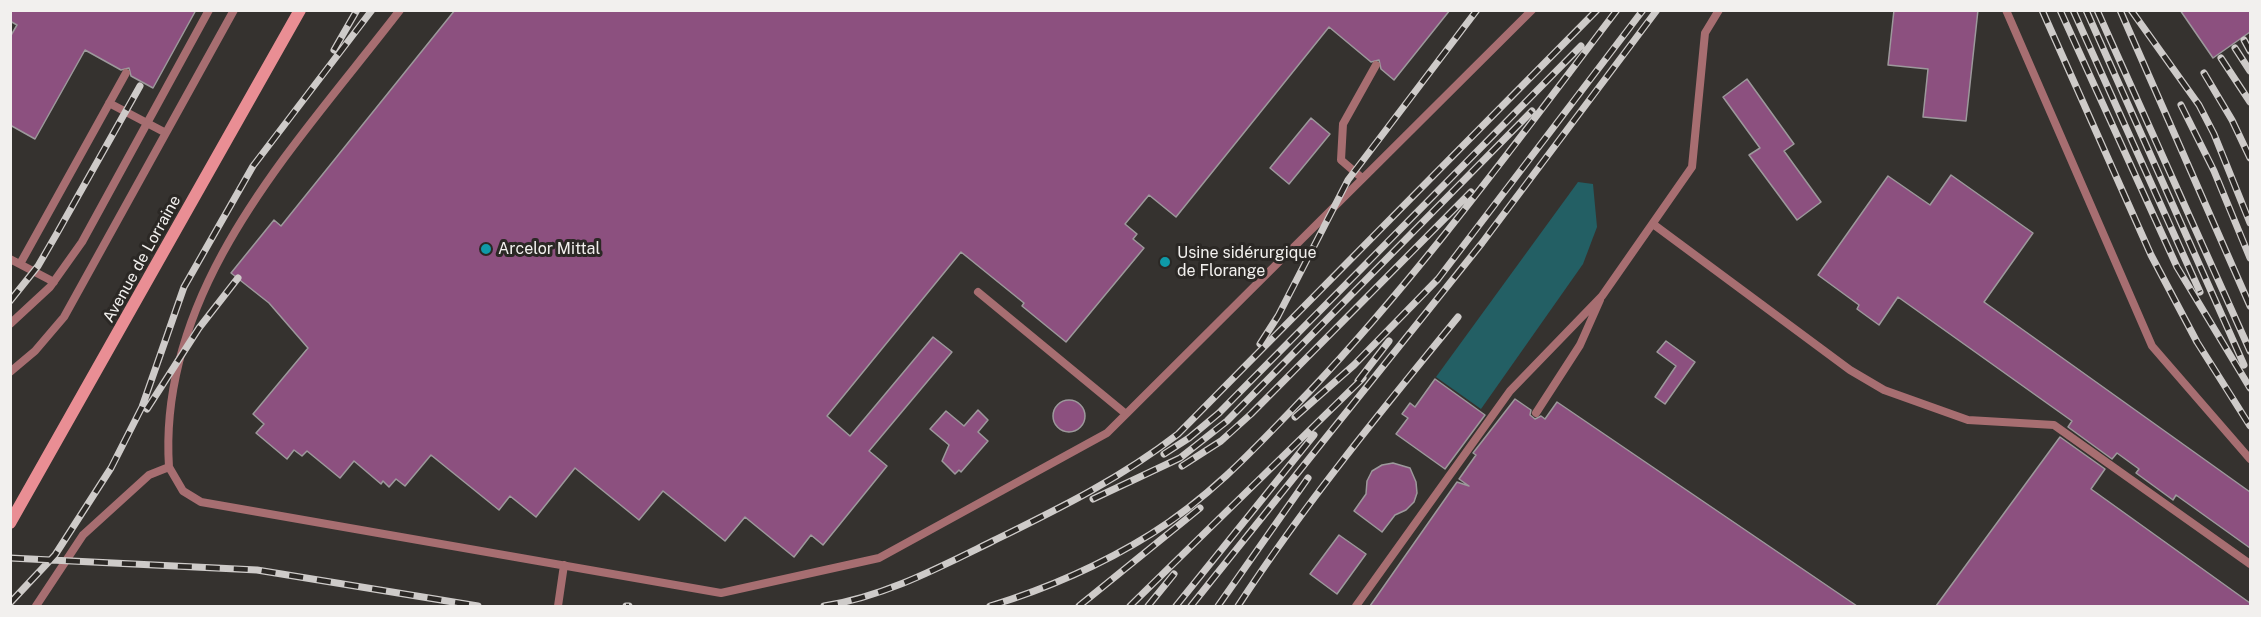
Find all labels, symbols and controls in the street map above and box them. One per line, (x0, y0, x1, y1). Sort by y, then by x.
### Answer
street label: Avenue de Lorraine (99, 192, 185, 326)
place label: Arcelor Mittal (498, 239, 600, 259)
marker: Arcelor Mittal (479, 242, 493, 256)
place label: Usine sidérurgique de Florange (1177, 243, 1317, 281)
marker: Usine sidérurgique de Florange (1158, 255, 1172, 269)

